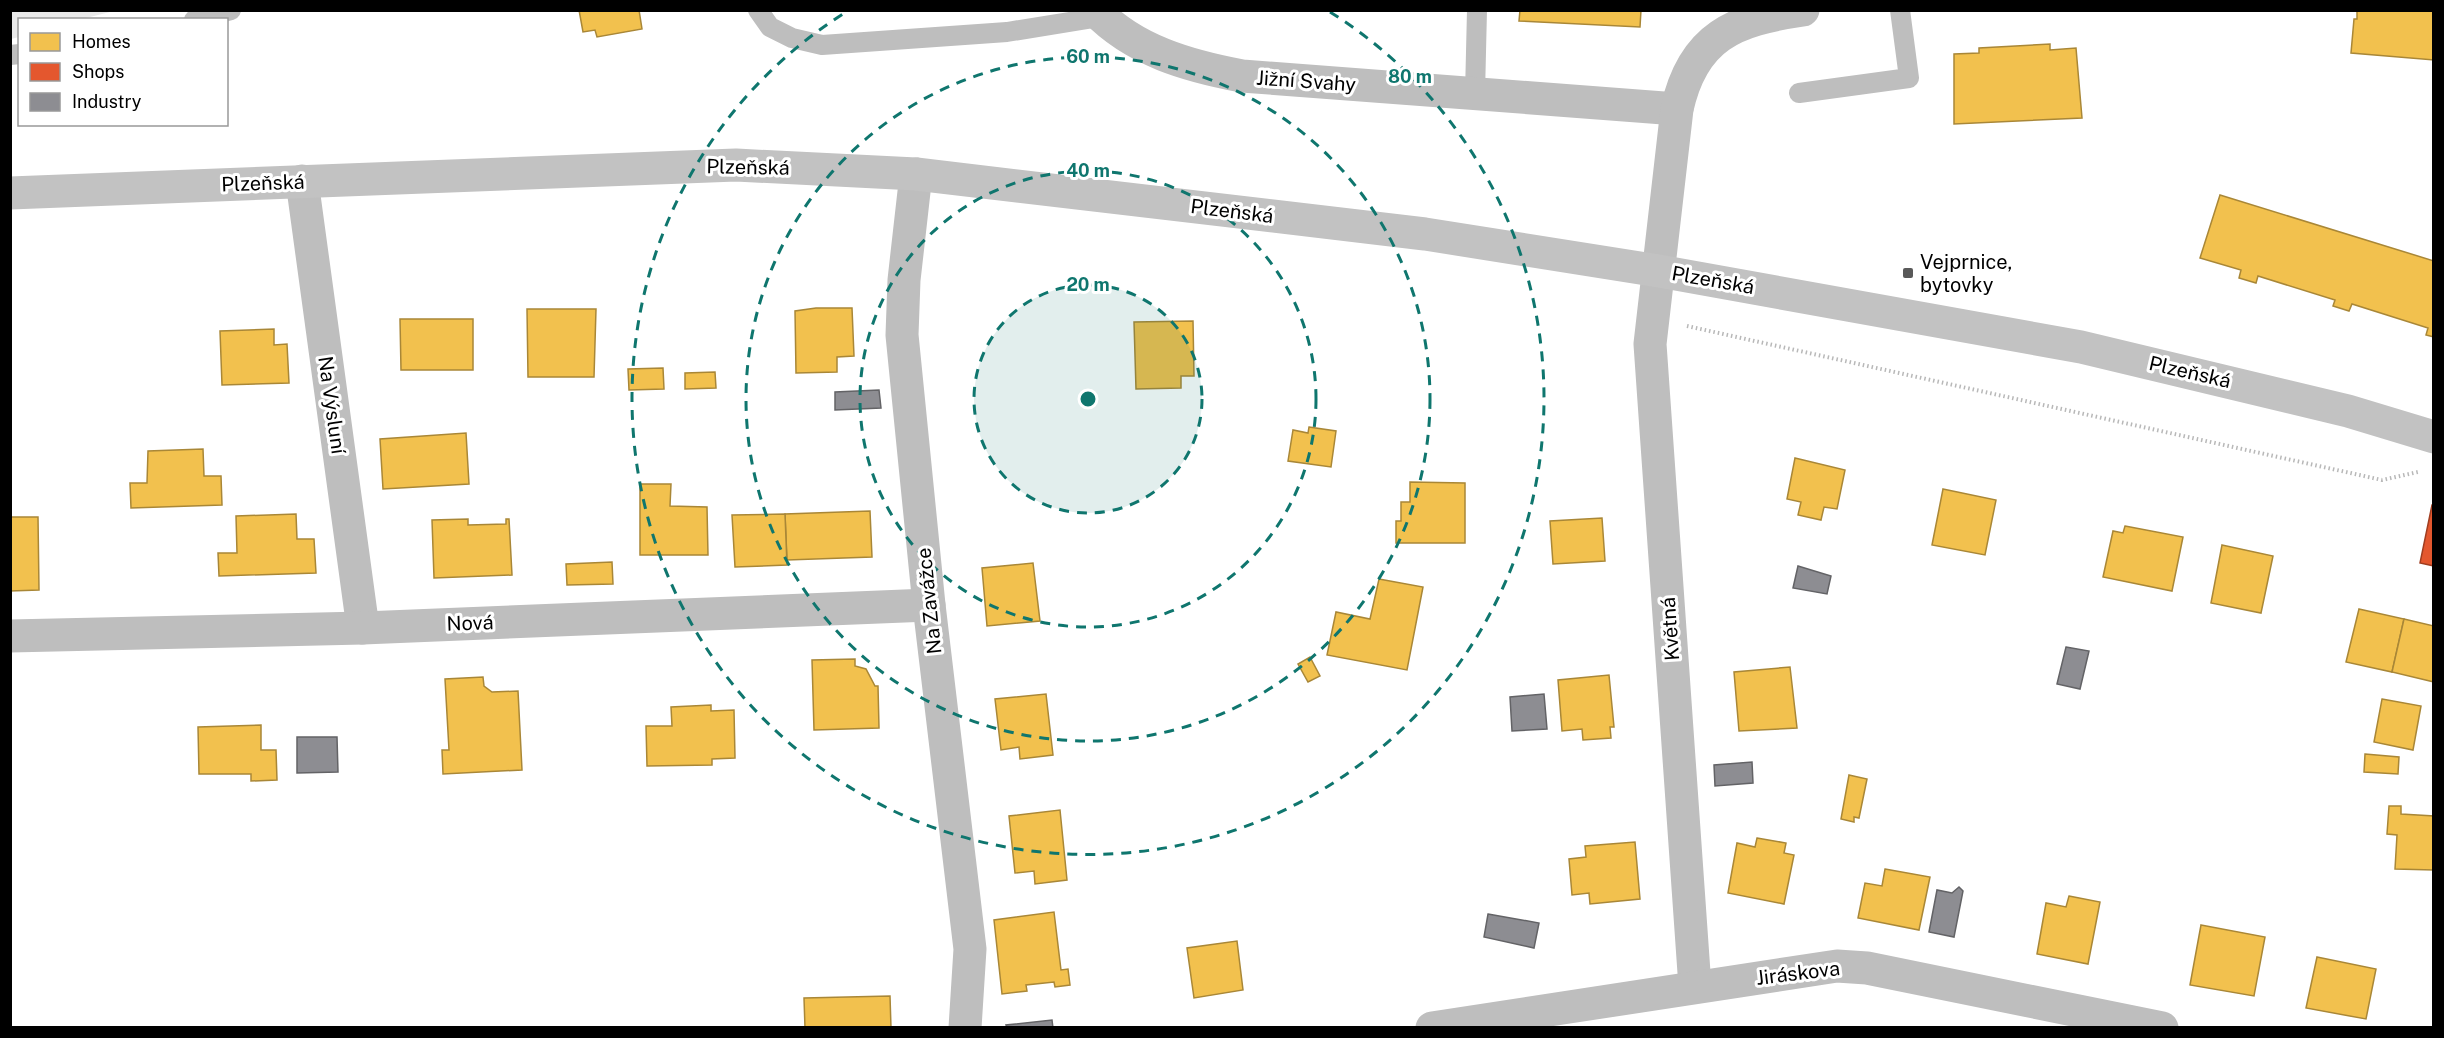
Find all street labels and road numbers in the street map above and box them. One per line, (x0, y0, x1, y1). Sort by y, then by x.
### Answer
street label: Jižní Svahy (1255, 66, 1357, 96)
street label: Plzeňská (706, 154, 790, 180)
street label: Plzeňská (221, 170, 305, 196)
street label: Plzeňská (1189, 194, 1275, 228)
street label: Plzeňská (1670, 261, 1756, 299)
street label: Plzeňská (2147, 351, 2233, 393)
street label: Na Výsluní (313, 355, 351, 457)
street label: Na Zavážce (911, 547, 947, 655)
street label: Květná (1656, 596, 1684, 662)
street label: Nová (446, 610, 494, 636)
street label: Jiráskova (1755, 956, 1841, 990)

